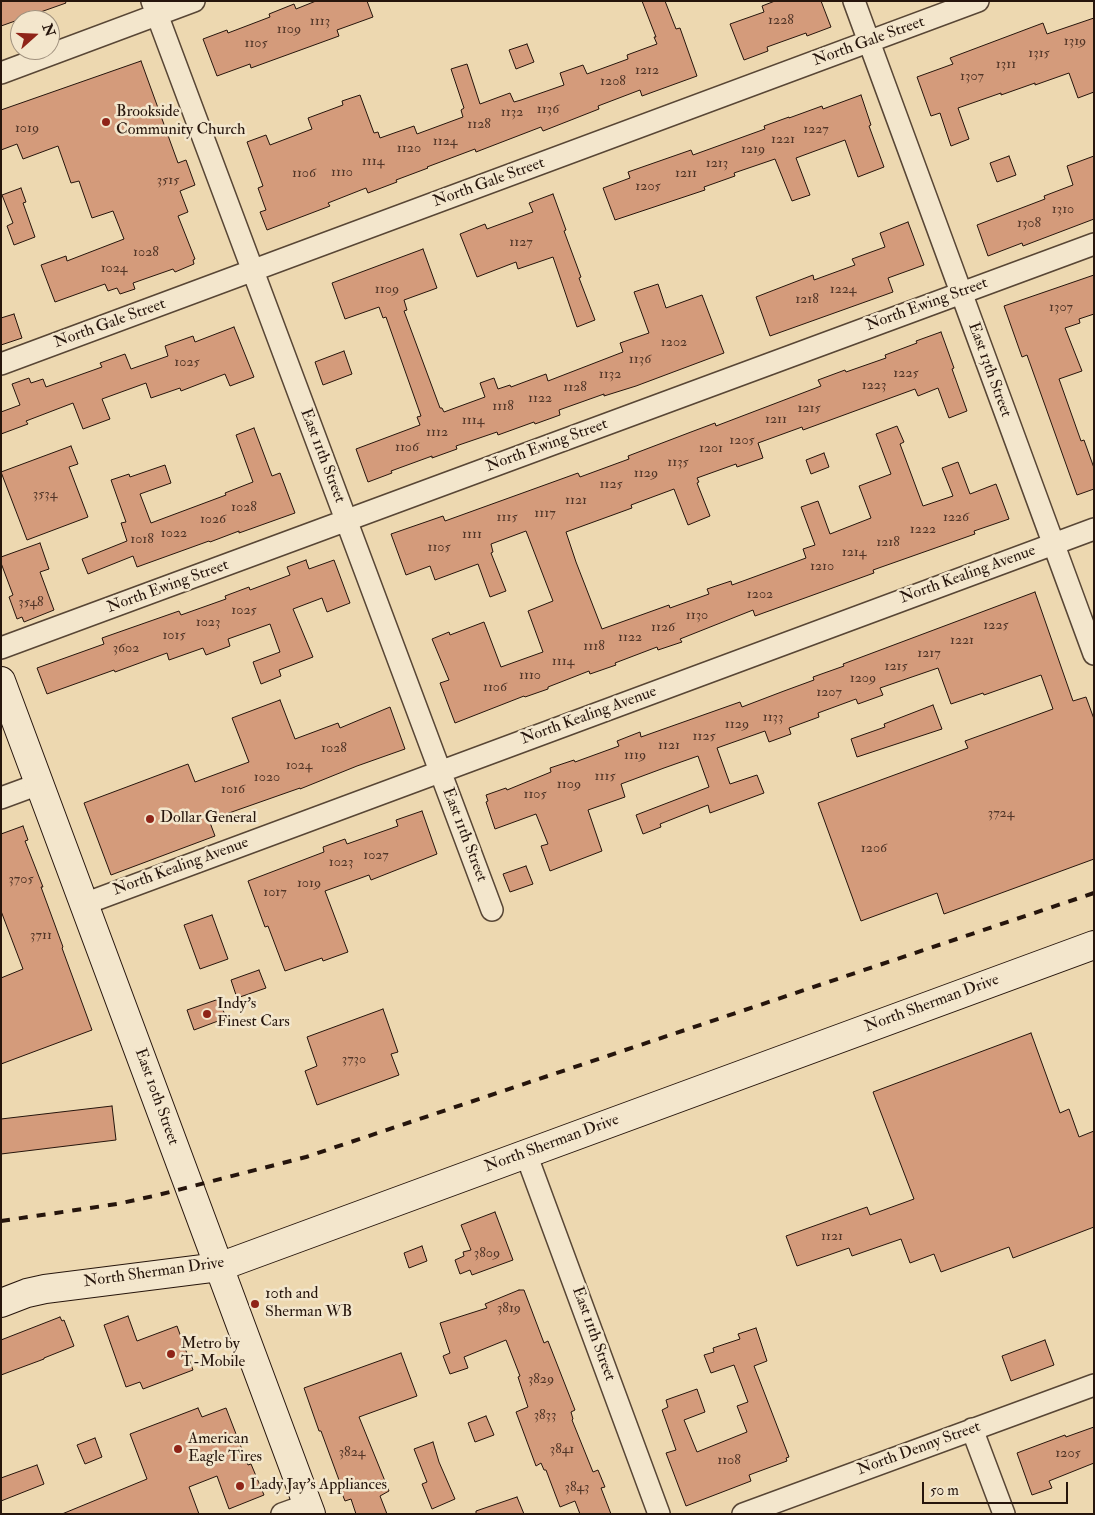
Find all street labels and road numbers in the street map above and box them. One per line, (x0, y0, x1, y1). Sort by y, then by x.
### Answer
street label: North Gale Street (811, 13, 927, 71)
street label: North Gale Street (431, 154, 547, 212)
street label: North Ewing Street (864, 274, 990, 336)
street label: North Gale Street (52, 295, 168, 353)
street label: East 13th Street (963, 320, 1015, 420)
street label: East 11th Street (295, 406, 349, 506)
street label: North Ewing Street (484, 415, 610, 477)
street label: North Kealing Avenue (898, 542, 1038, 608)
street label: North Ewing Street (105, 556, 231, 618)
street label: North Kealing Avenue (519, 683, 659, 749)
street label: East 11th Street (437, 785, 491, 885)
street label: North Kealing Avenue (111, 834, 251, 900)
street label: North Sherman Drive (862, 971, 1002, 1037)
street label: East 10th Street (130, 1046, 182, 1148)
street label: North Sherman Drive (482, 1111, 622, 1177)
street label: North Sherman Drive (82, 1254, 226, 1292)
street label: East 11th Street (567, 1284, 619, 1384)
street label: North Denny Street (855, 1418, 983, 1480)

